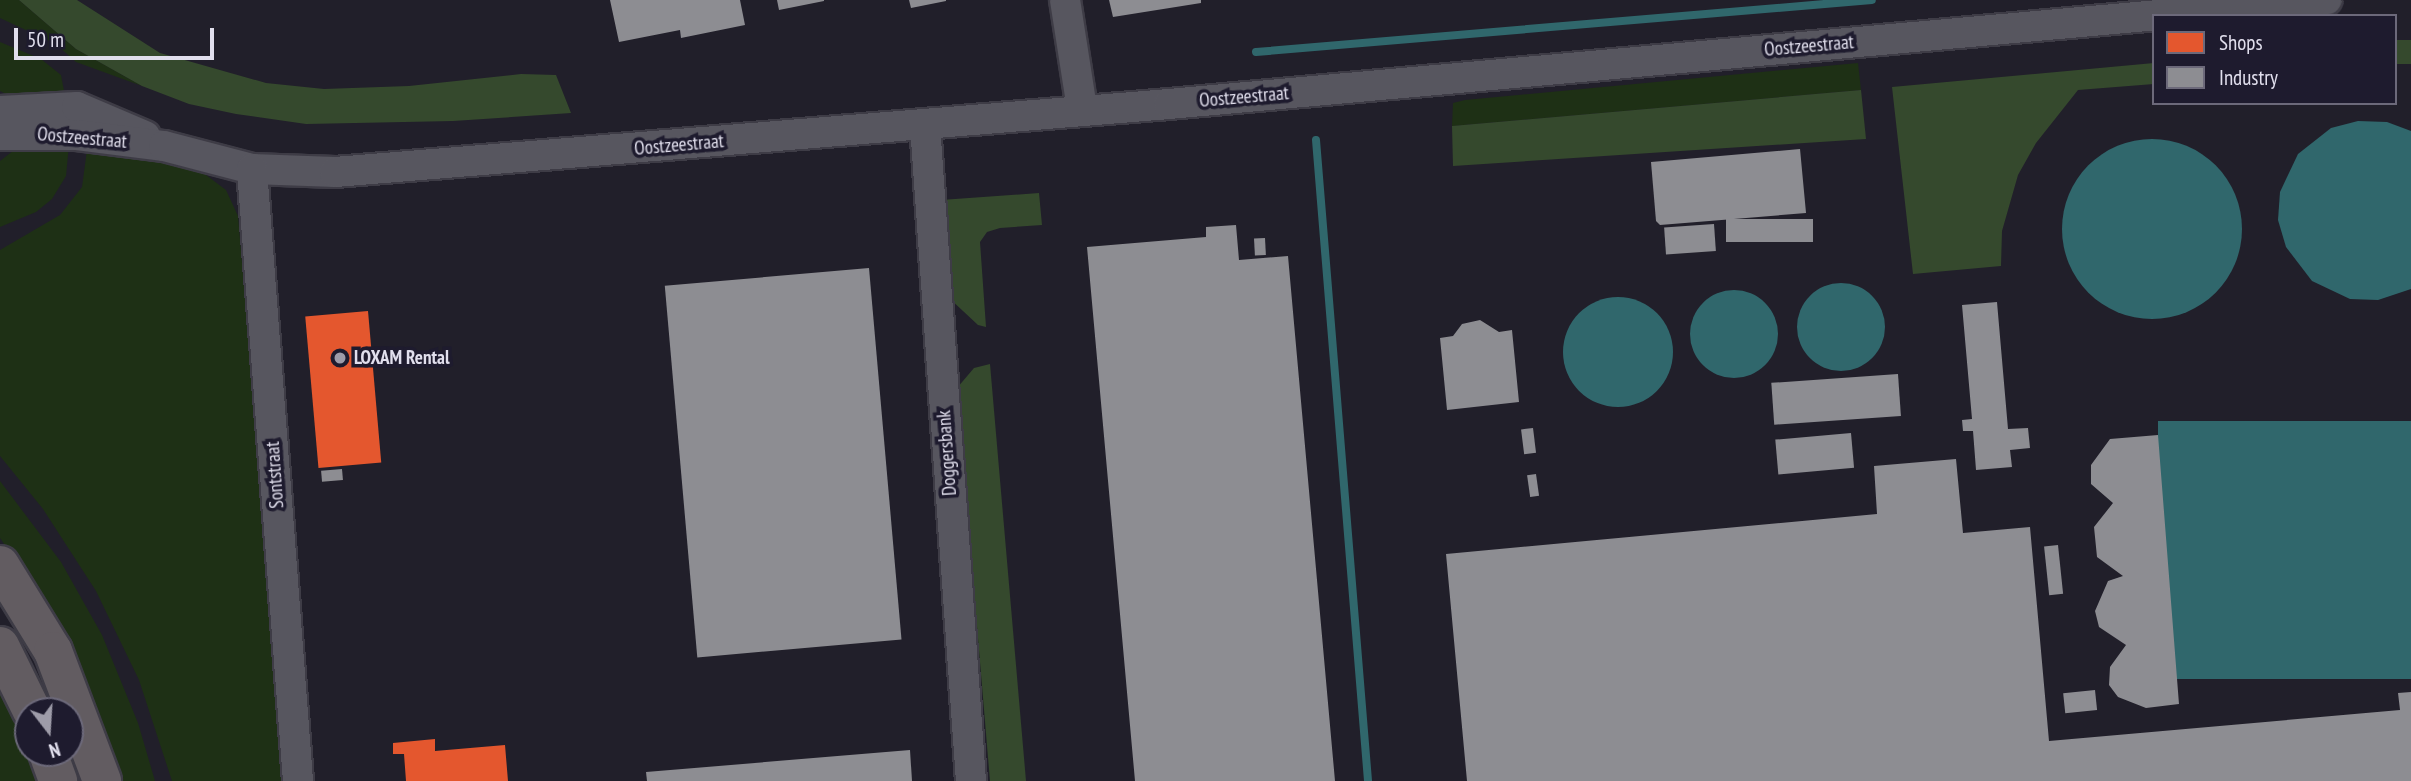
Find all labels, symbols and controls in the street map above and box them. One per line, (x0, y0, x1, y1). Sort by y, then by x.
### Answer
scale bar (18, 14, 217, 58)
legend (2152, 14, 2397, 105)
text: 50 m (27, 26, 64, 53)
text: Shops (2219, 29, 2263, 56)
street label: Oostzeestraat (1763, 31, 1855, 61)
text: Industry (2219, 64, 2278, 91)
street label: Oostzeestraat (1198, 82, 1290, 112)
street label: Oostzeestraat (36, 123, 128, 153)
street label: Oostzeestraat (633, 130, 725, 160)
place label: LOXAM Rental (354, 347, 450, 369)
marker: LOXAM Rental (332, 350, 348, 366)
street label: Doggersbank (933, 409, 961, 497)
street label: Sontstraat (261, 441, 289, 509)
north arrow (14, 697, 84, 767)
text: N (46, 737, 63, 763)

